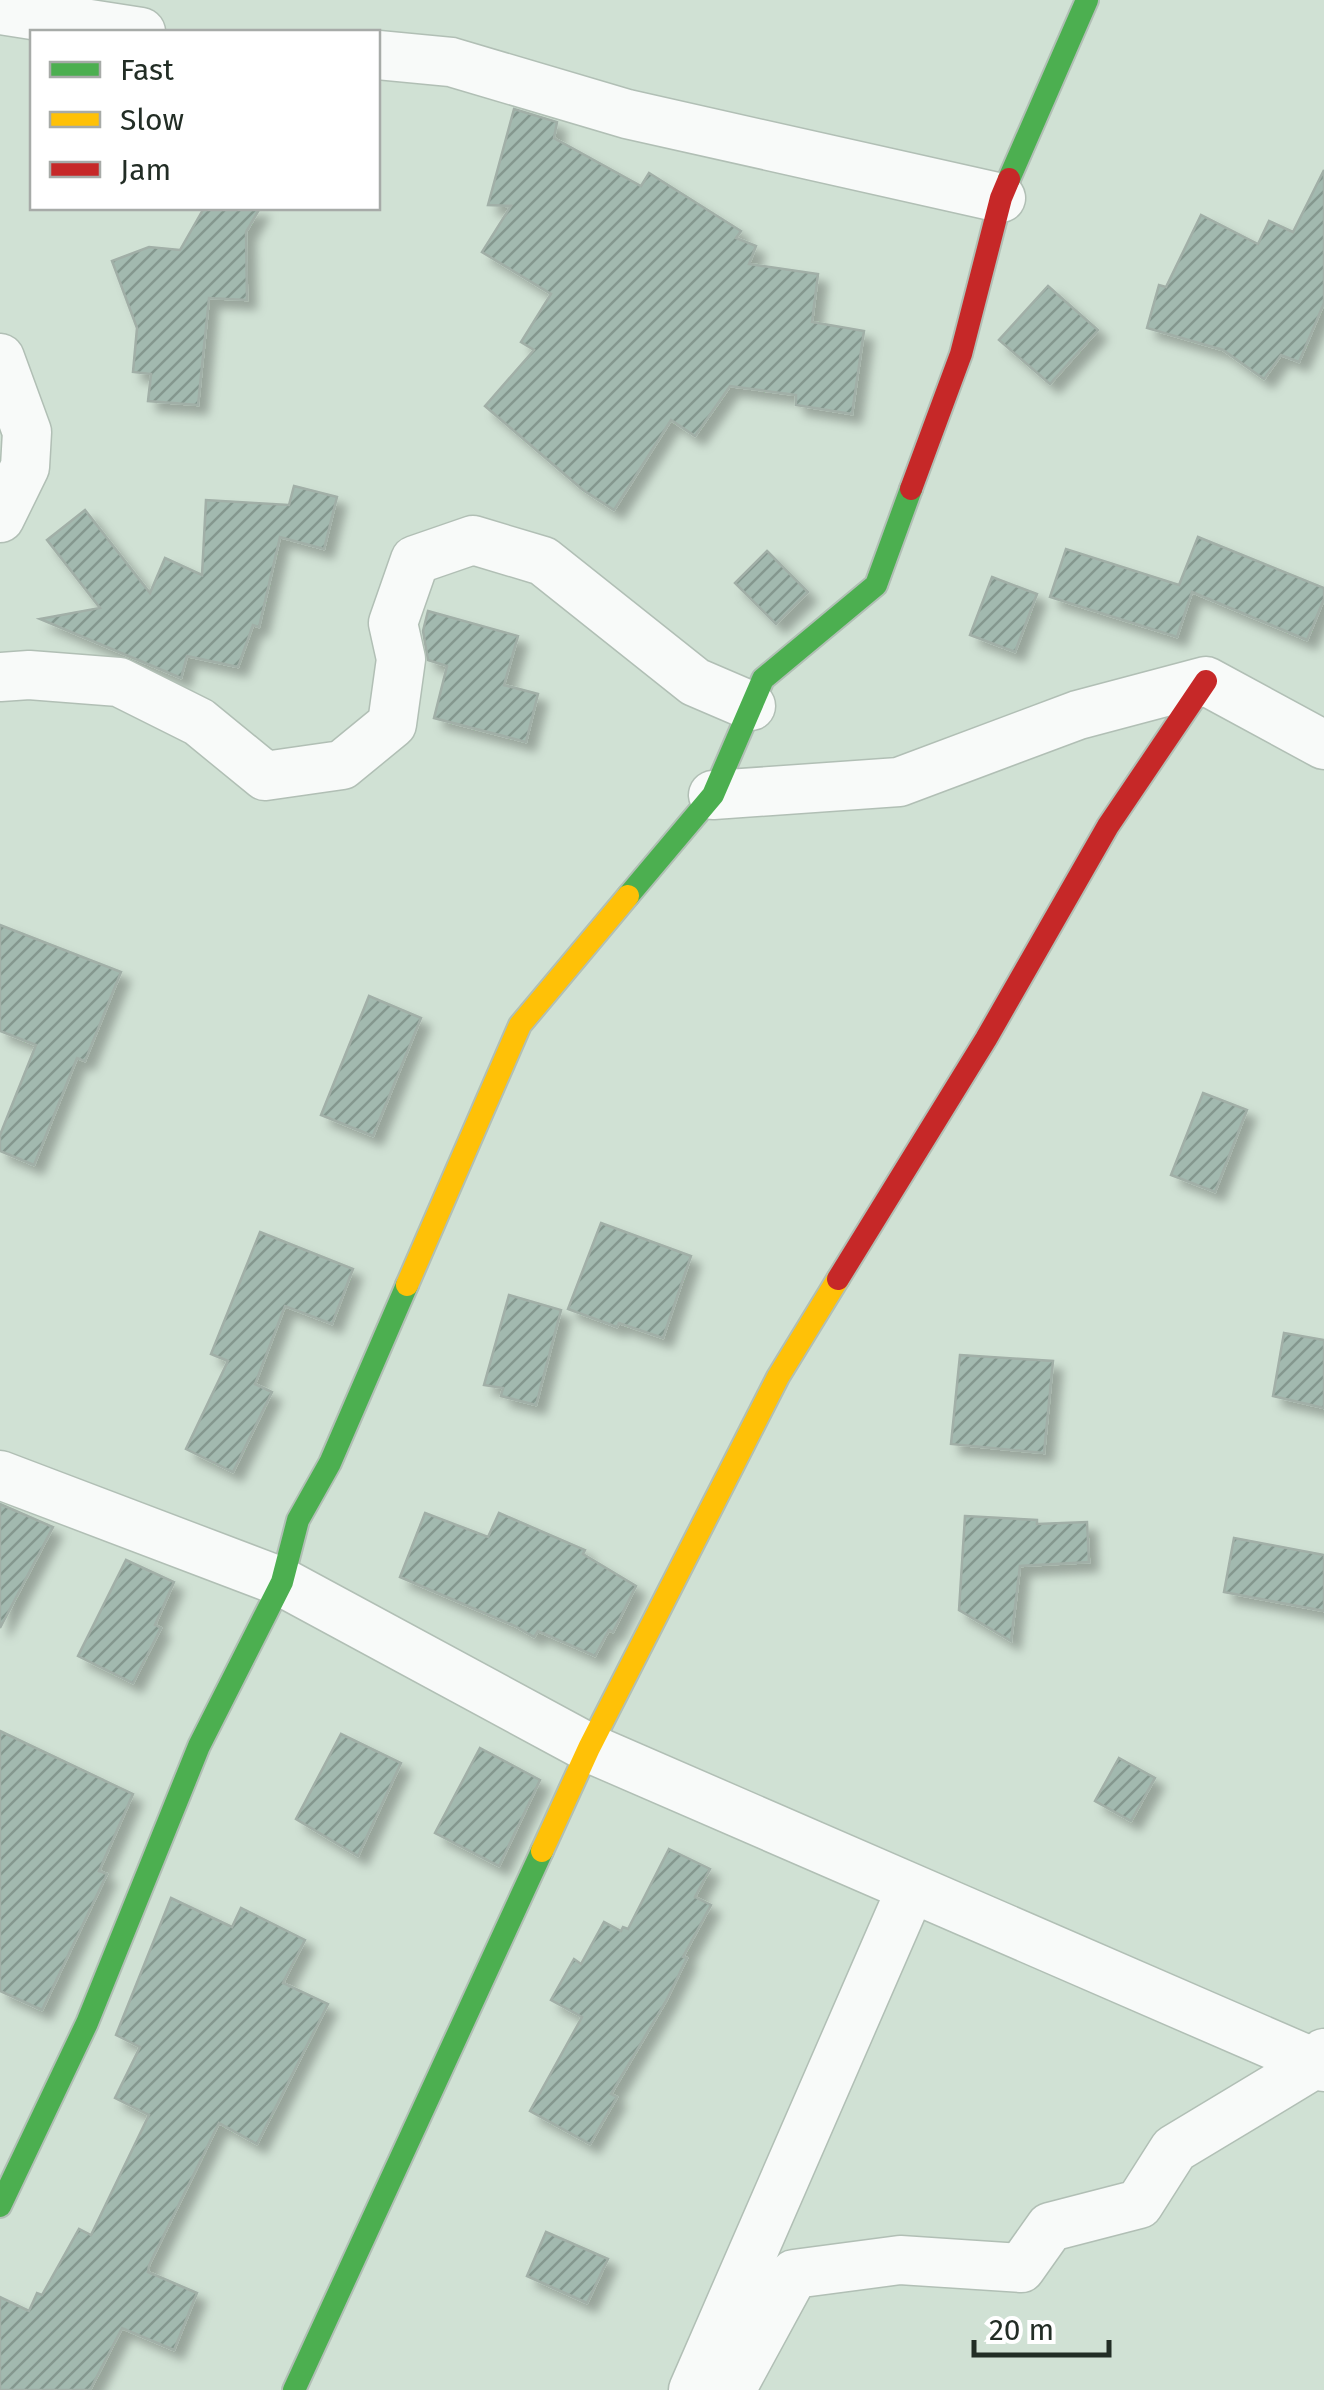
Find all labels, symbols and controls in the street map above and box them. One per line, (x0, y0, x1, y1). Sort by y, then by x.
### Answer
legend (30, 30, 380, 210)
text: Fast (120, 52, 174, 88)
text: Slow (120, 102, 184, 138)
text: Jam (120, 152, 171, 188)
scale bar (974, 2295, 1109, 2357)
text: 20 m (989, 2312, 1054, 2348)

